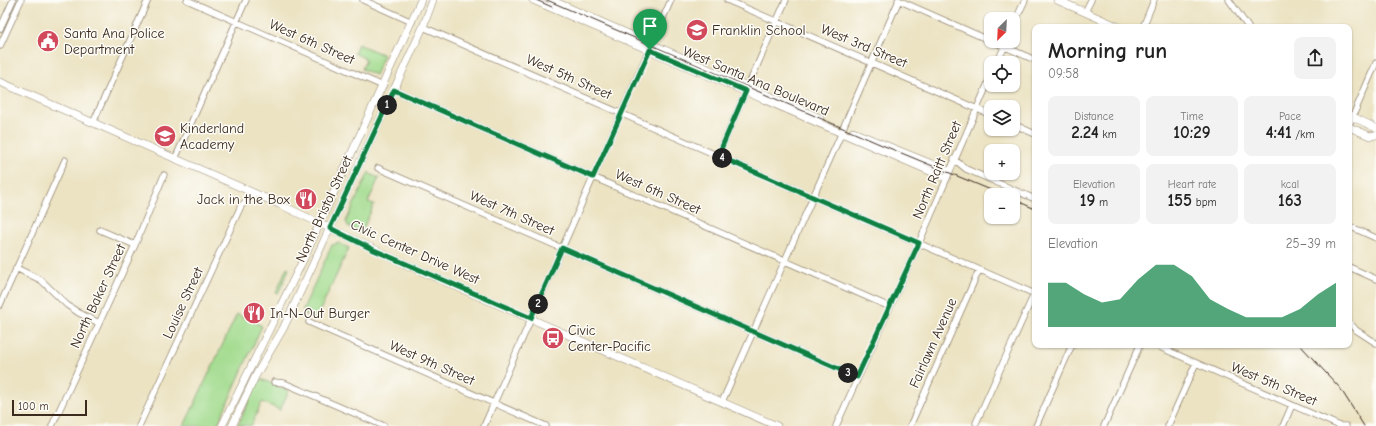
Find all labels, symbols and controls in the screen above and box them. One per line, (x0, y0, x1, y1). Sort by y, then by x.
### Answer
pin (633, 9, 667, 50)
north arrow (984, 12, 1020, 48)
map controls (984, 12, 1020, 224)
icon: arrive (639, 15, 661, 37)
street label: West 6th Street (267, 16, 358, 69)
school or university icon: Franklin School (684, 17, 710, 43)
street label: West 3rd Street (818, 20, 911, 72)
place label: Franklin School (712, 22, 806, 39)
place label: Santa Ana Police Department (64, 25, 165, 58)
public building icon: Santa Ana Police Department (35, 28, 61, 54)
button: share (1294, 37, 1336, 79)
text: Morning run (1048, 38, 1167, 64)
street label: West Santa Ana Boulevard (680, 42, 832, 120)
street label: West 5th Street (524, 51, 615, 104)
button: locate (984, 56, 1020, 92)
text: 09:58 (1048, 66, 1079, 81)
pin: 1 (377, 95, 397, 115)
text: 1 (385, 98, 389, 111)
button: layers (984, 100, 1020, 136)
text: Distance (1074, 110, 1114, 123)
text: Time (1181, 110, 1203, 123)
text: Pace (1279, 110, 1301, 123)
street label: North Raitt Street (909, 118, 966, 222)
place label: Kinderland Academy (180, 120, 244, 153)
school or university icon: Kinderland Academy (152, 123, 178, 149)
text: 2.24 (1071, 123, 1099, 142)
text: 10:29 (1173, 123, 1211, 142)
text: 4:41 (1265, 123, 1292, 142)
text: km (1099, 128, 1117, 141)
text: /km (1292, 128, 1315, 141)
button: + (984, 144, 1020, 180)
pin: 4 (712, 148, 732, 168)
text: 4 (719, 151, 725, 164)
street label: North Bristol Street (292, 152, 357, 265)
street label: West 6th Street (613, 166, 704, 219)
text: Elevation (1073, 178, 1115, 191)
text: Heart rate (1168, 178, 1216, 191)
text: kcal (1281, 178, 1299, 191)
restaurant icon: Jack in the Box (293, 186, 319, 212)
street label: West 7th Street (467, 187, 558, 240)
button: − (984, 188, 1020, 224)
place label: Jack in the Box (197, 191, 290, 208)
text: 19 (1080, 191, 1095, 210)
text: 155 (1167, 191, 1192, 210)
text: 163 (1278, 191, 1302, 210)
text: m (1095, 196, 1108, 209)
text: bpm (1192, 196, 1217, 209)
street label: Civic Center Drive West (348, 216, 483, 288)
text: Elevation (1048, 236, 1098, 251)
text: 25–39 m (1286, 236, 1336, 251)
street label: North Baker Street (66, 240, 130, 351)
street label: Louise Street (159, 264, 207, 341)
pin: 2 (528, 294, 548, 314)
street label: Fairlawn Avenue (906, 295, 960, 391)
text: 2 (535, 297, 541, 310)
restaurant icon: In-N-Out Burger (241, 300, 267, 326)
place label: In-N-Out Burger (270, 305, 370, 322)
place label: Civic Center-Pacific (568, 322, 651, 355)
bus stop icon: Civic Center-Pacific (540, 325, 566, 351)
street label: West 9th Street (387, 337, 478, 390)
street label: West 5th Street (1229, 358, 1320, 410)
pin: 3 (838, 363, 858, 383)
text: 3 (845, 366, 851, 379)
scale bar (12, 398, 87, 417)
text: 100 m (18, 400, 49, 413)

